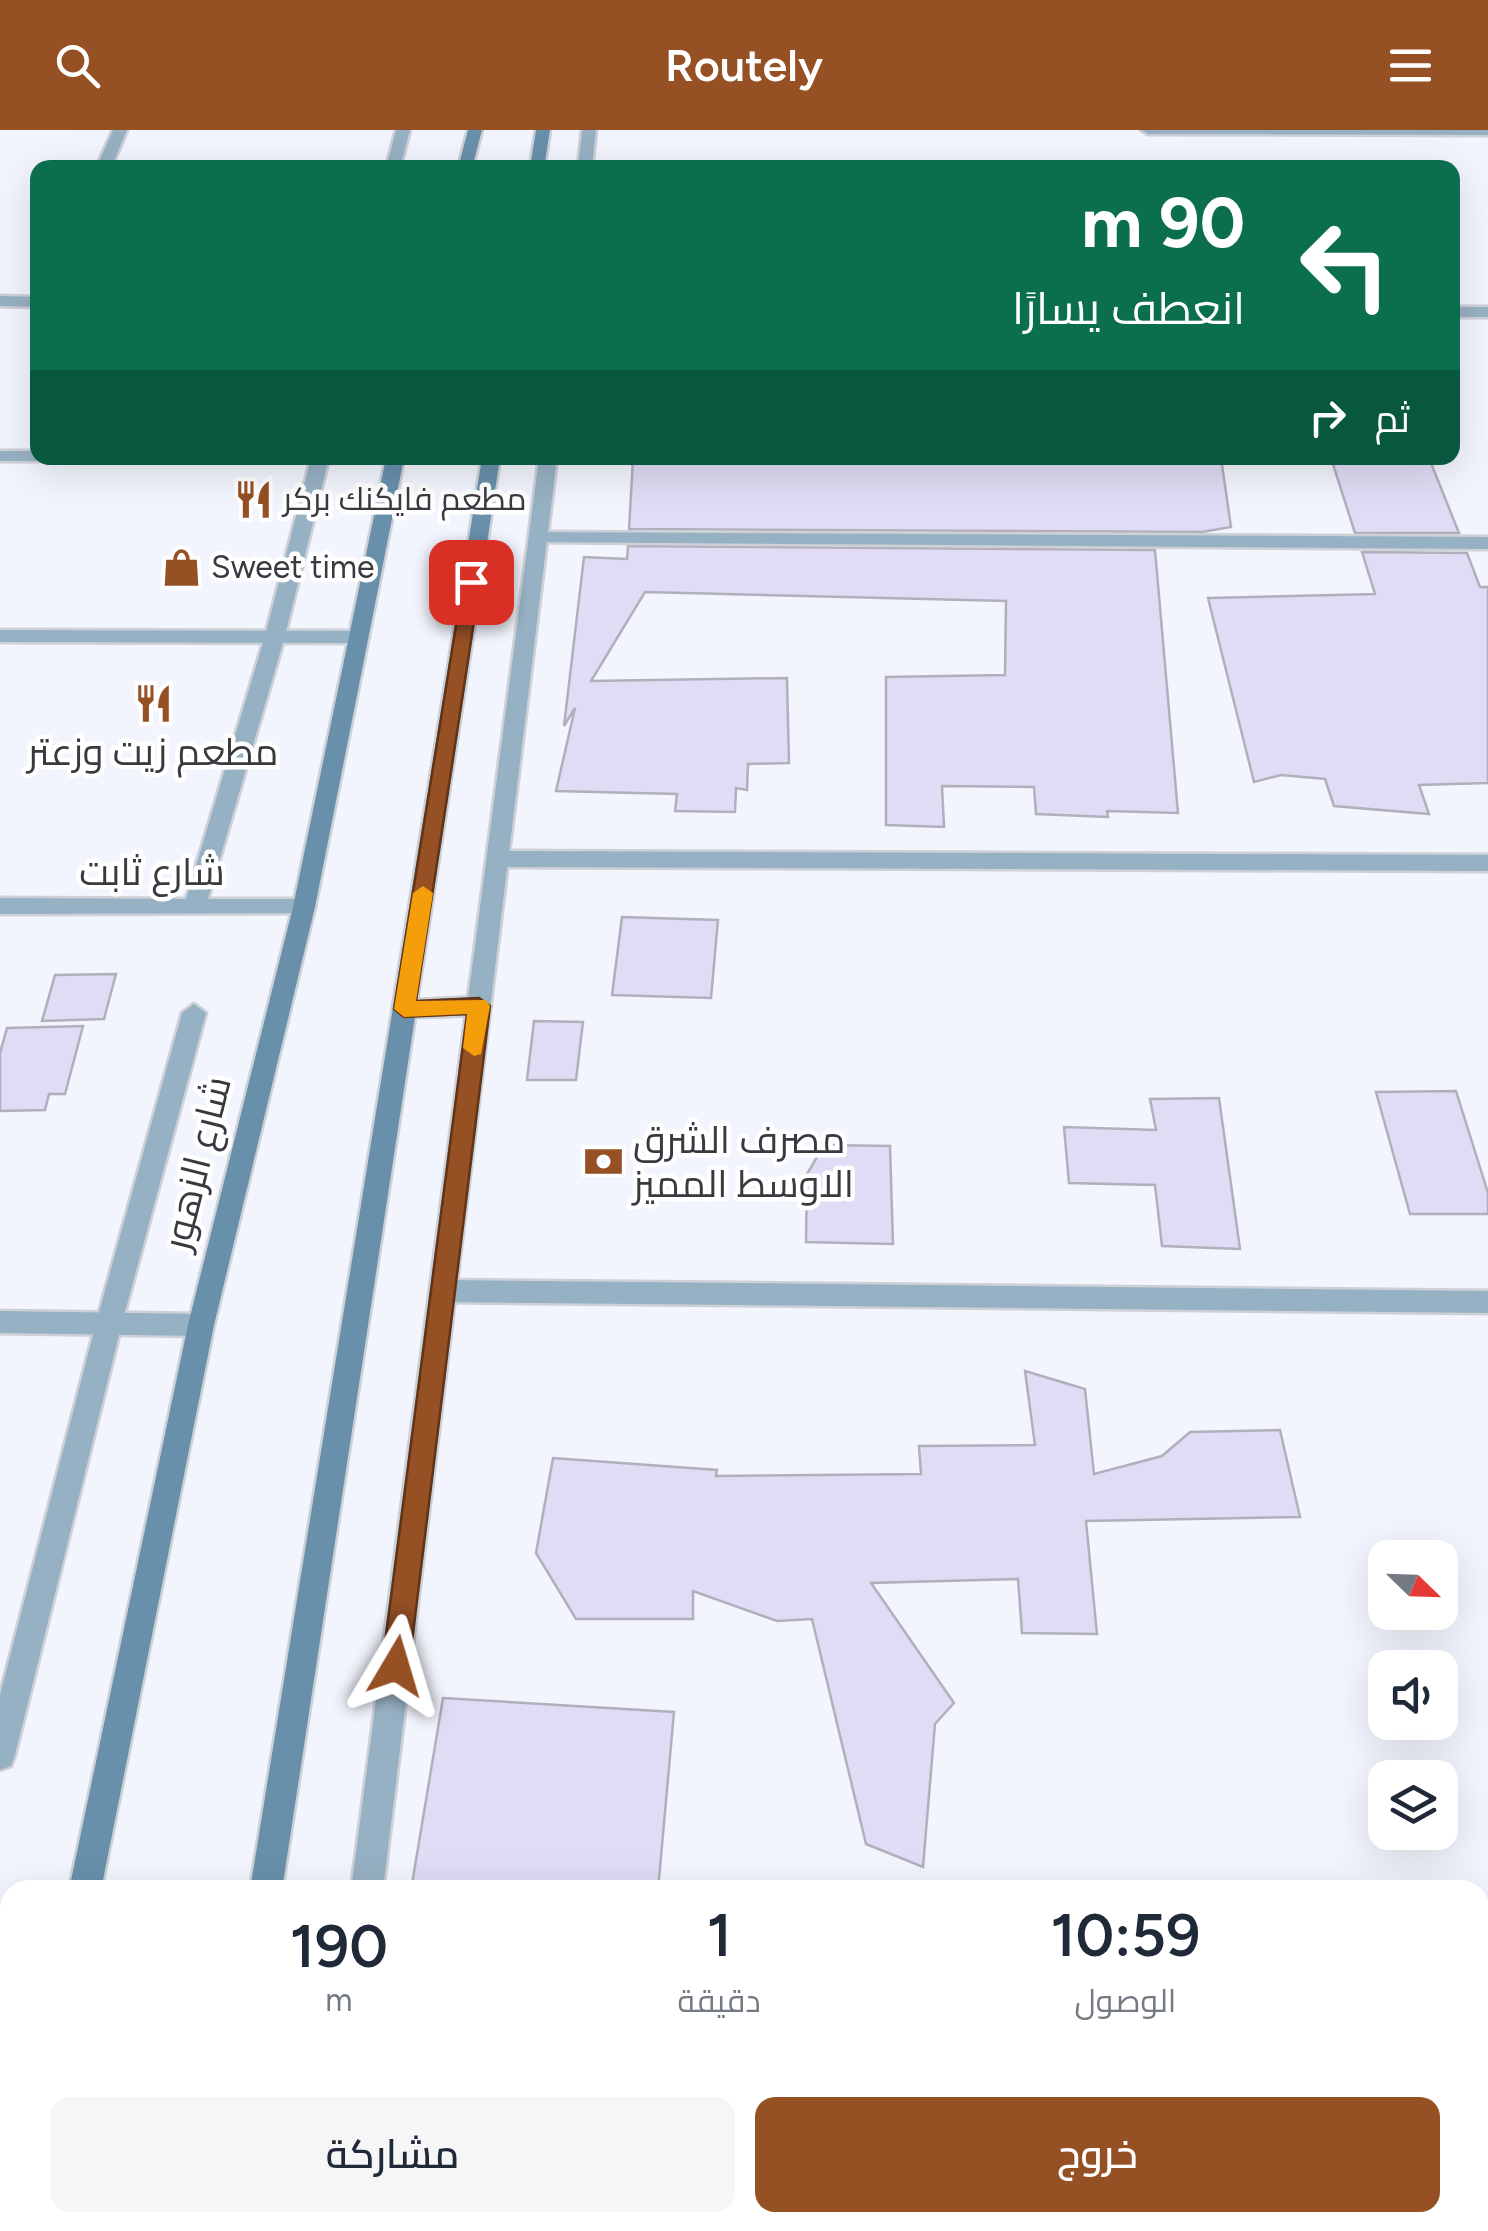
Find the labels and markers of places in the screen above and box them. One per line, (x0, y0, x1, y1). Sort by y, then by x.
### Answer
restaurant icon: مطعم فايكنك بركر (232, 478, 274, 520)
place label: مطعم فايكنك بركر (281, 480, 527, 521)
pin (429, 540, 514, 625)
shop icon: Sweet time (160, 546, 202, 588)
place label: Sweet time (211, 548, 375, 586)
restaurant icon: مطعم زيت وزعتر (132, 682, 174, 724)
place label: مطعم زيت وزعتر (26, 729, 278, 778)
place label: مصرف الشرق الاوسط المميز (631, 1117, 854, 1207)
bank icon: مصرف الشرق الاوسط المميز (582, 1141, 624, 1183)

